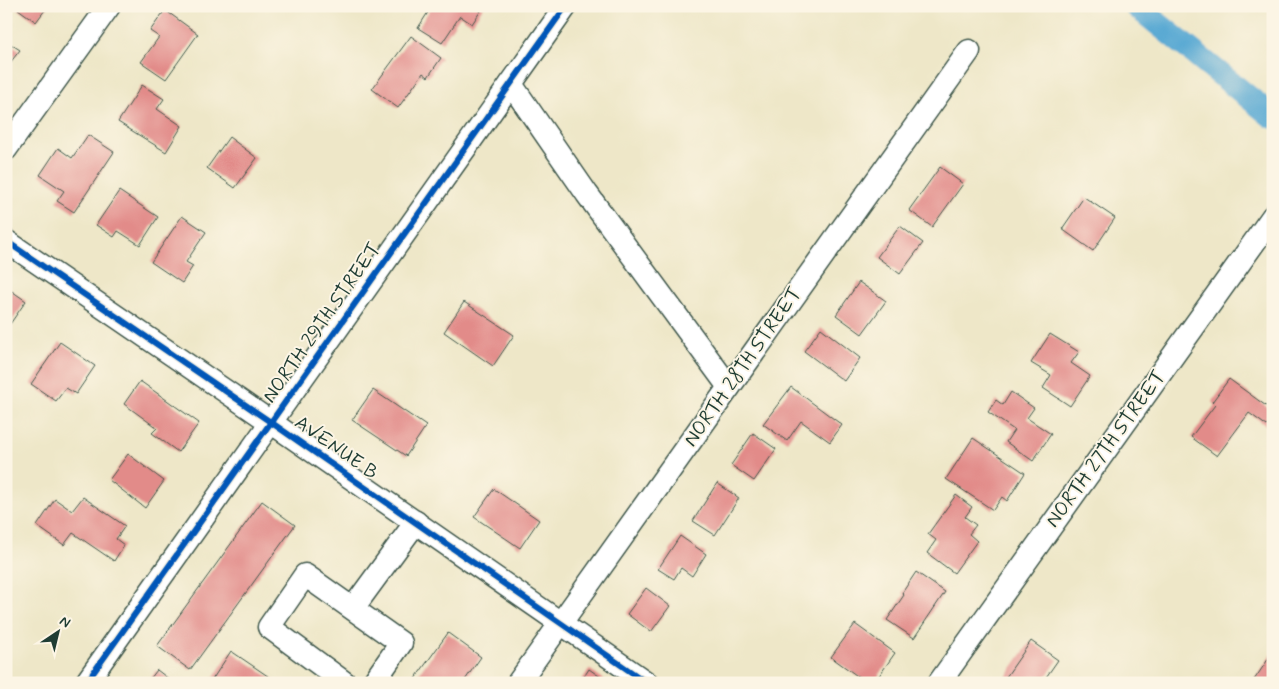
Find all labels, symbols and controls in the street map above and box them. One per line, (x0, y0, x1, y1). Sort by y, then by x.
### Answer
street label: NORTH 29TH STREET (256, 237, 388, 409)
street label: NORTH 28TH STREET (678, 282, 808, 452)
street label: NORTH 27TH STREET (1040, 365, 1172, 533)
street label: AVENUE B (289, 409, 383, 487)
north arrow (32, 606, 82, 656)
text: N (56, 612, 74, 632)

